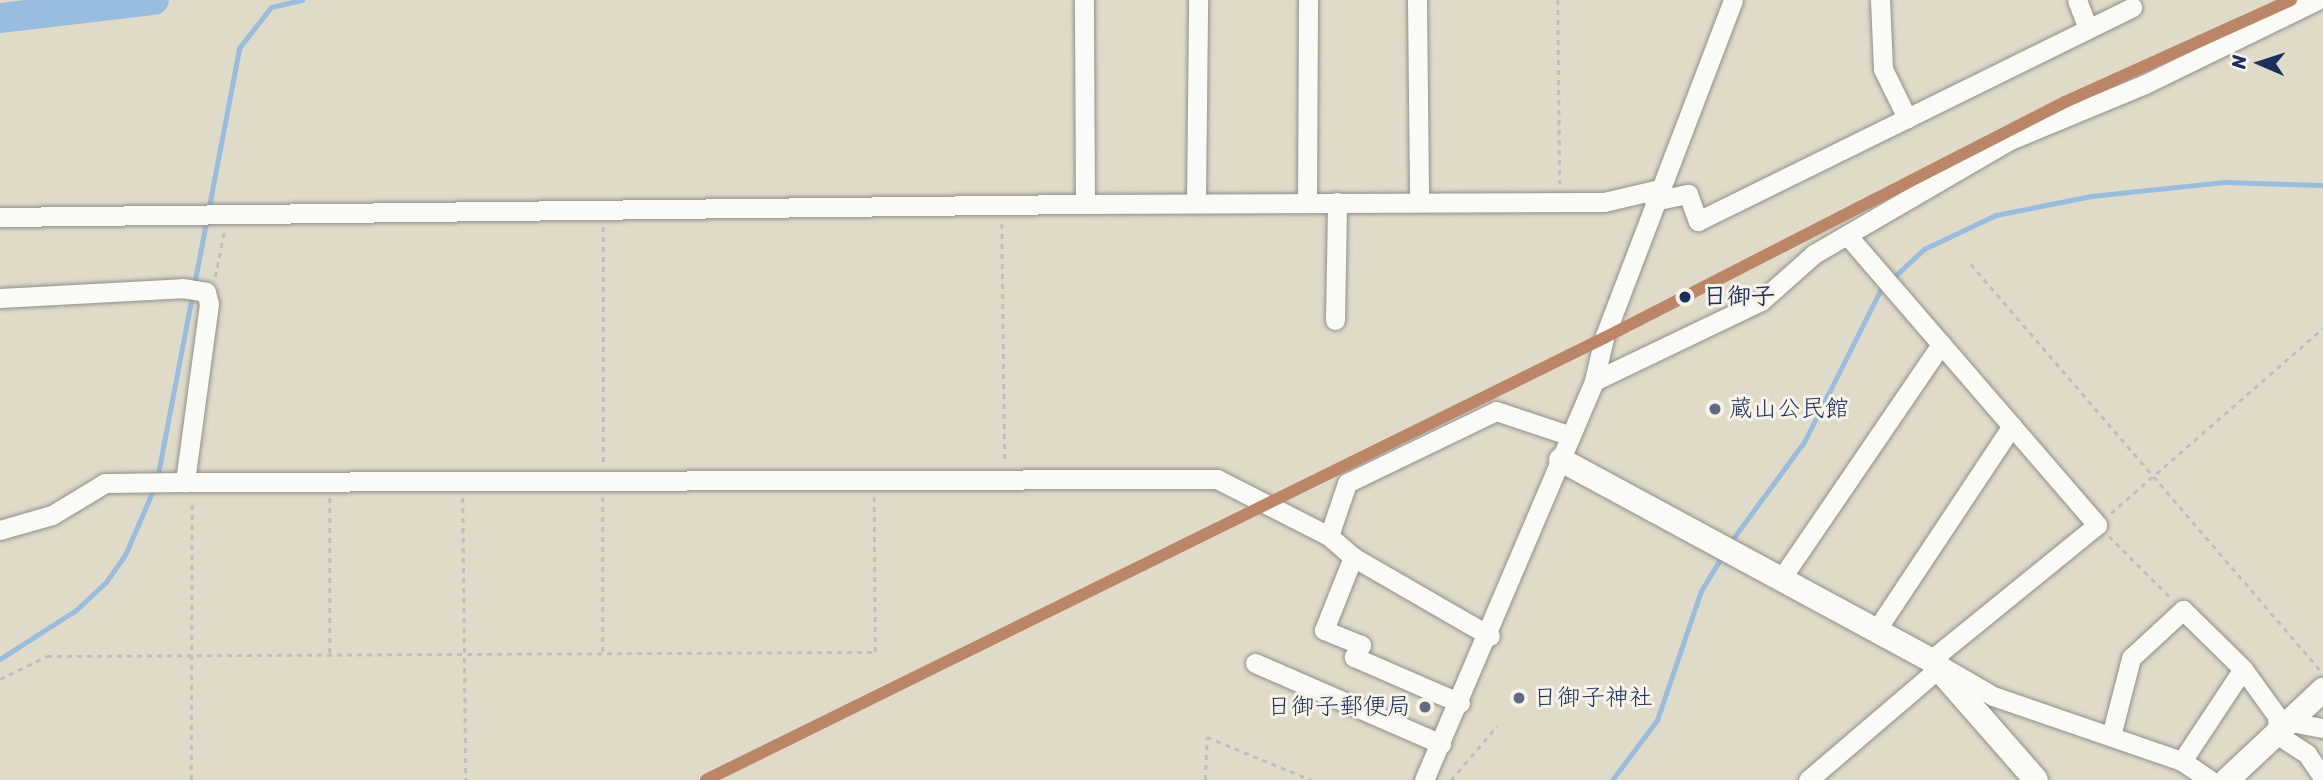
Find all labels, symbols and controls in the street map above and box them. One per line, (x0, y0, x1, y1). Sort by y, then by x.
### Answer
north arrow (2225, 28, 2295, 98)
text: N (2222, 54, 2255, 69)
place label: 日御子 (1703, 283, 1775, 311)
marker: 日御子 (1673, 285, 1697, 309)
place label: 蔵山公民館 (1729, 395, 1849, 423)
marker: 蔵山公民館 (1707, 401, 1723, 417)
place label: 日御子神社 (1533, 684, 1653, 712)
marker: 日御子神社 (1511, 690, 1527, 706)
place label: 日御子郵便局 (1267, 693, 1411, 721)
marker: 日御子郵便局 (1417, 699, 1433, 715)

